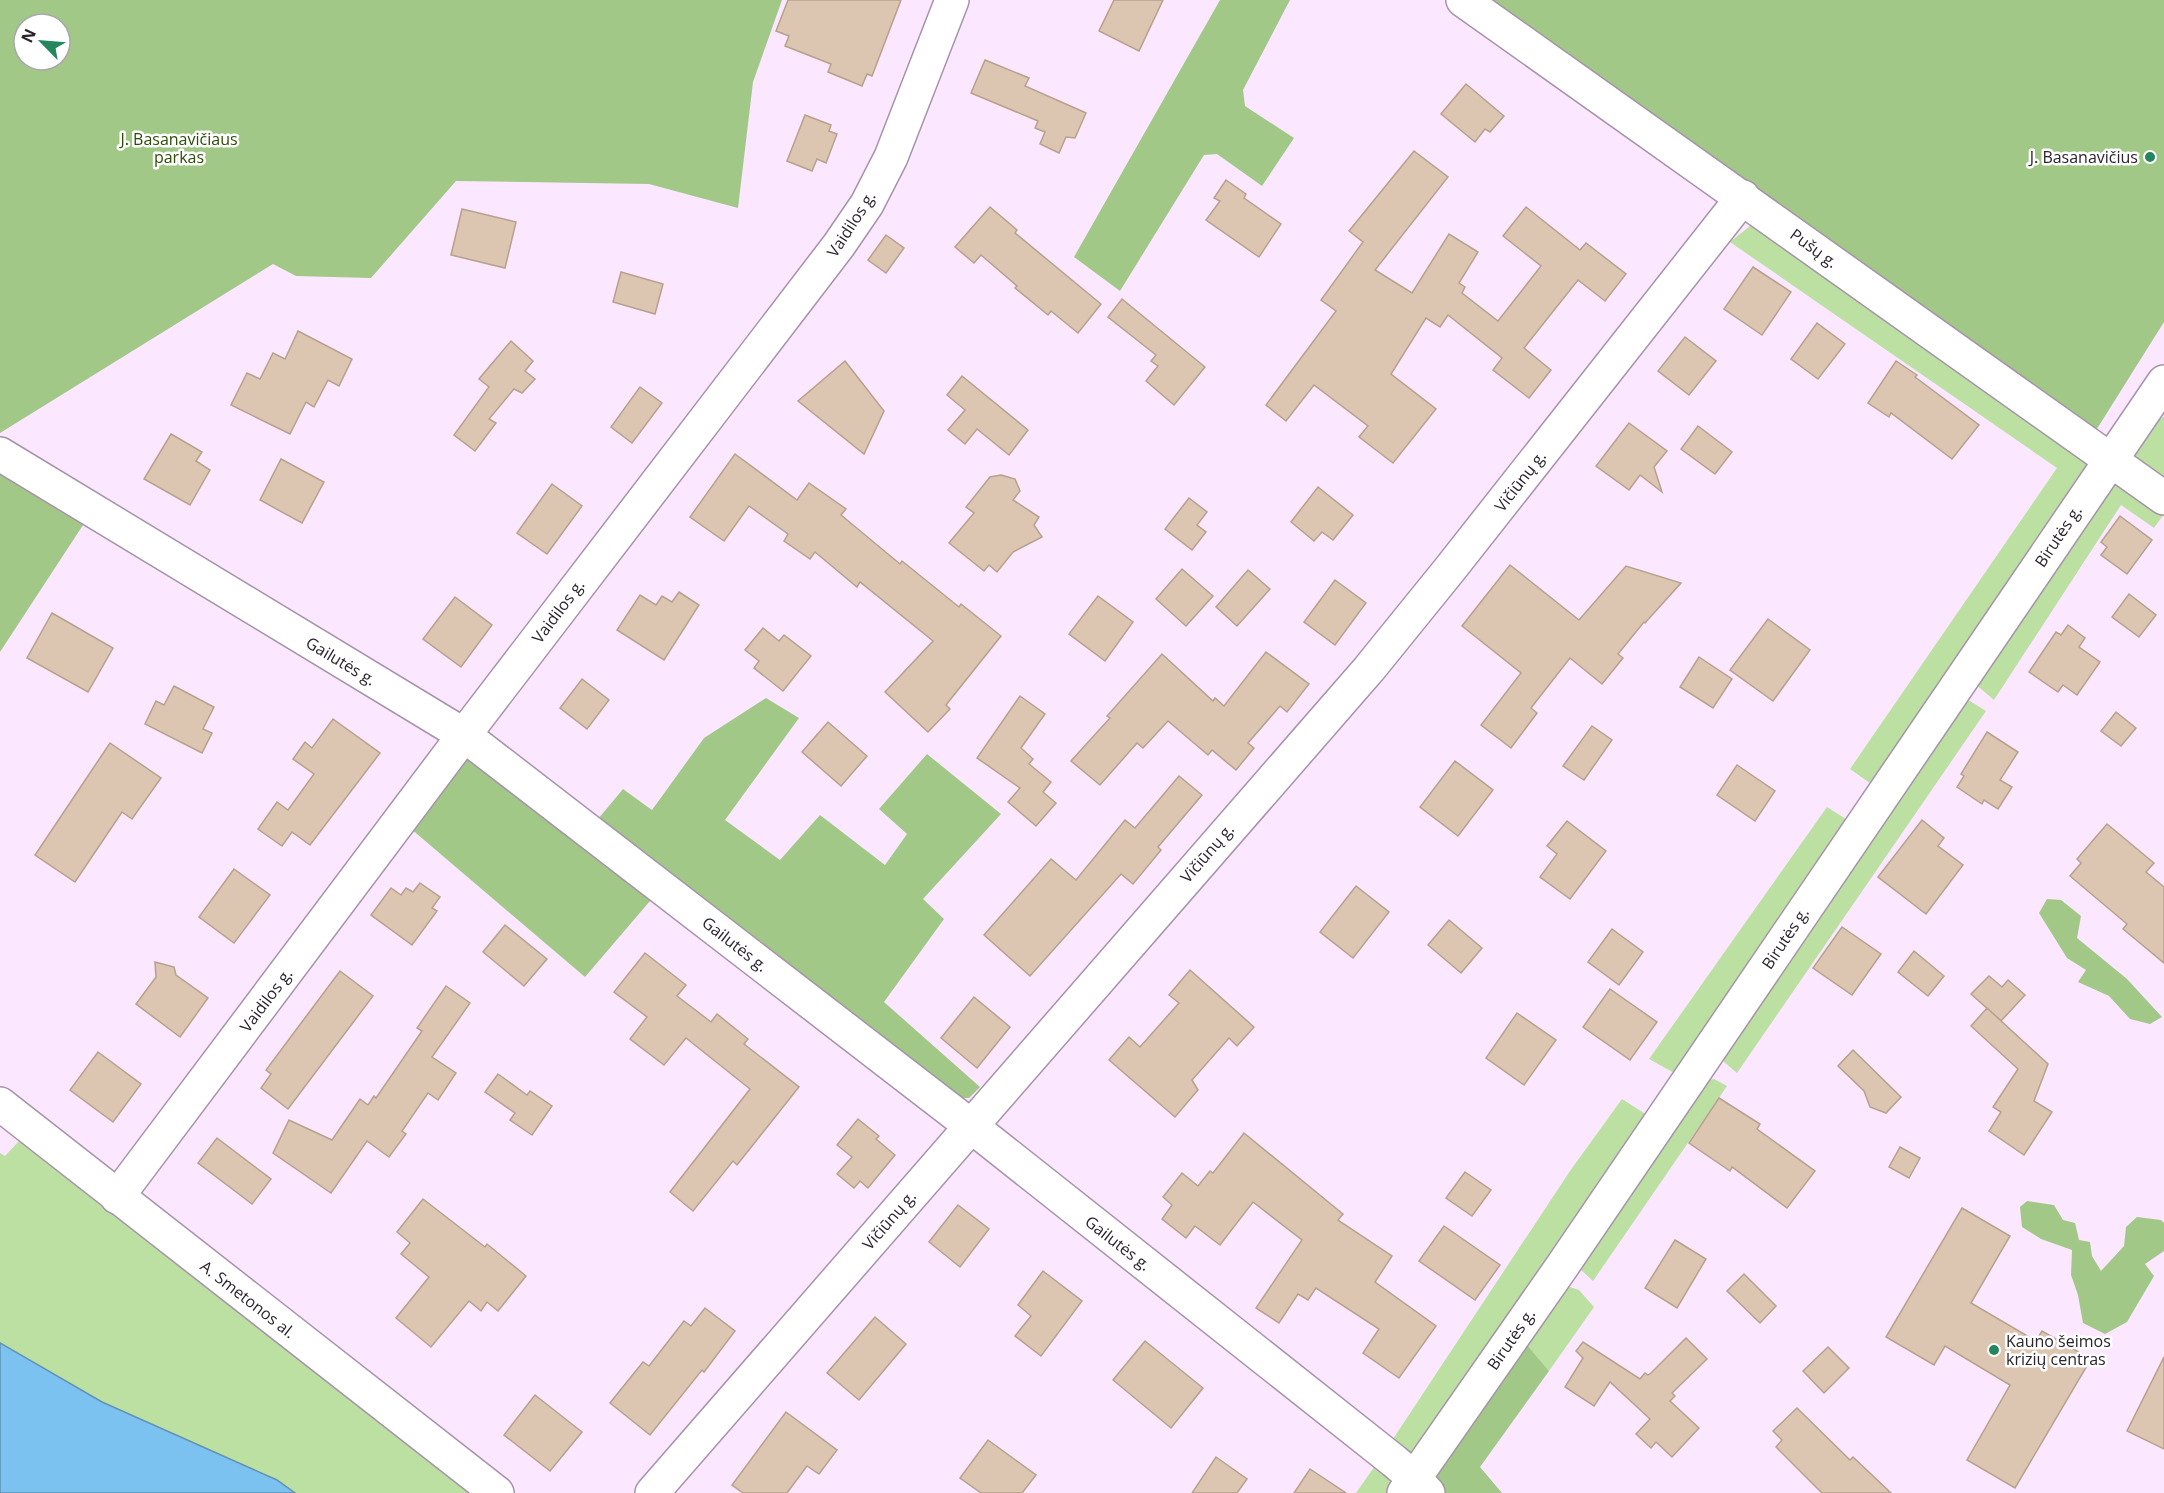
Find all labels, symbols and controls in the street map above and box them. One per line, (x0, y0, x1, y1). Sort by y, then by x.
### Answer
north arrow (12, 12, 72, 72)
text: N (16, 25, 41, 46)
park label: J. Basanavičiaus parkas (118, 128, 238, 168)
place label: J. Basanavičius (2028, 146, 2138, 168)
marker: J. Basanavičius (2143, 150, 2157, 164)
street label: Vaidilos g. (821, 187, 881, 261)
street label: Pušų g. (1786, 223, 1842, 273)
street label: Vičiūnų g. (1489, 446, 1551, 516)
street label: Birutės g. (2029, 501, 2087, 571)
street label: Vaidilos g. (527, 575, 589, 647)
street label: Gailutės g. (302, 632, 380, 690)
street label: Vičiūnų g. (1175, 819, 1239, 887)
street label: Birutės g. (1756, 903, 1814, 973)
street label: Gailutės g. (698, 911, 772, 977)
street label: Vaidilos g. (235, 964, 297, 1036)
street label: Vičiūnų g. (857, 1186, 921, 1254)
street label: Gailutės g. (1081, 1210, 1155, 1276)
street label: A. Smetonos al. (196, 1255, 300, 1343)
street label: Birutės g. (1482, 1304, 1540, 1374)
place label: Kauno šeimos krizių centras (2006, 1330, 2111, 1370)
marker: Kauno šeimos krizių centras (1987, 1343, 2001, 1357)

